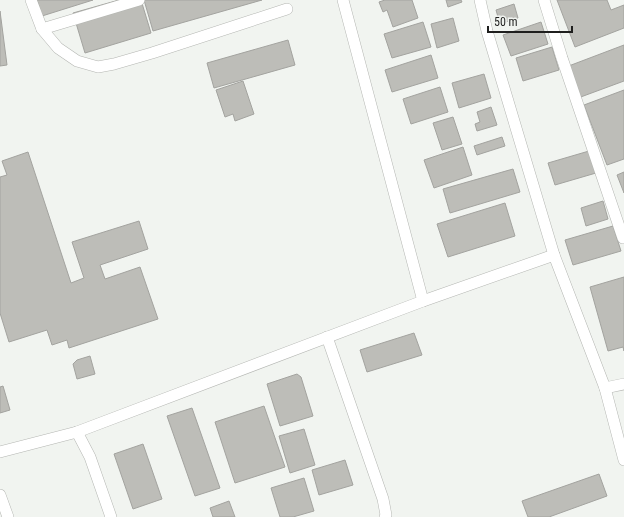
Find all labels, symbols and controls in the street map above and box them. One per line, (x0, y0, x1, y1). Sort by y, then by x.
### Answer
scale bar (488, 8, 572, 34)
text: 50 m (494, 15, 518, 29)

